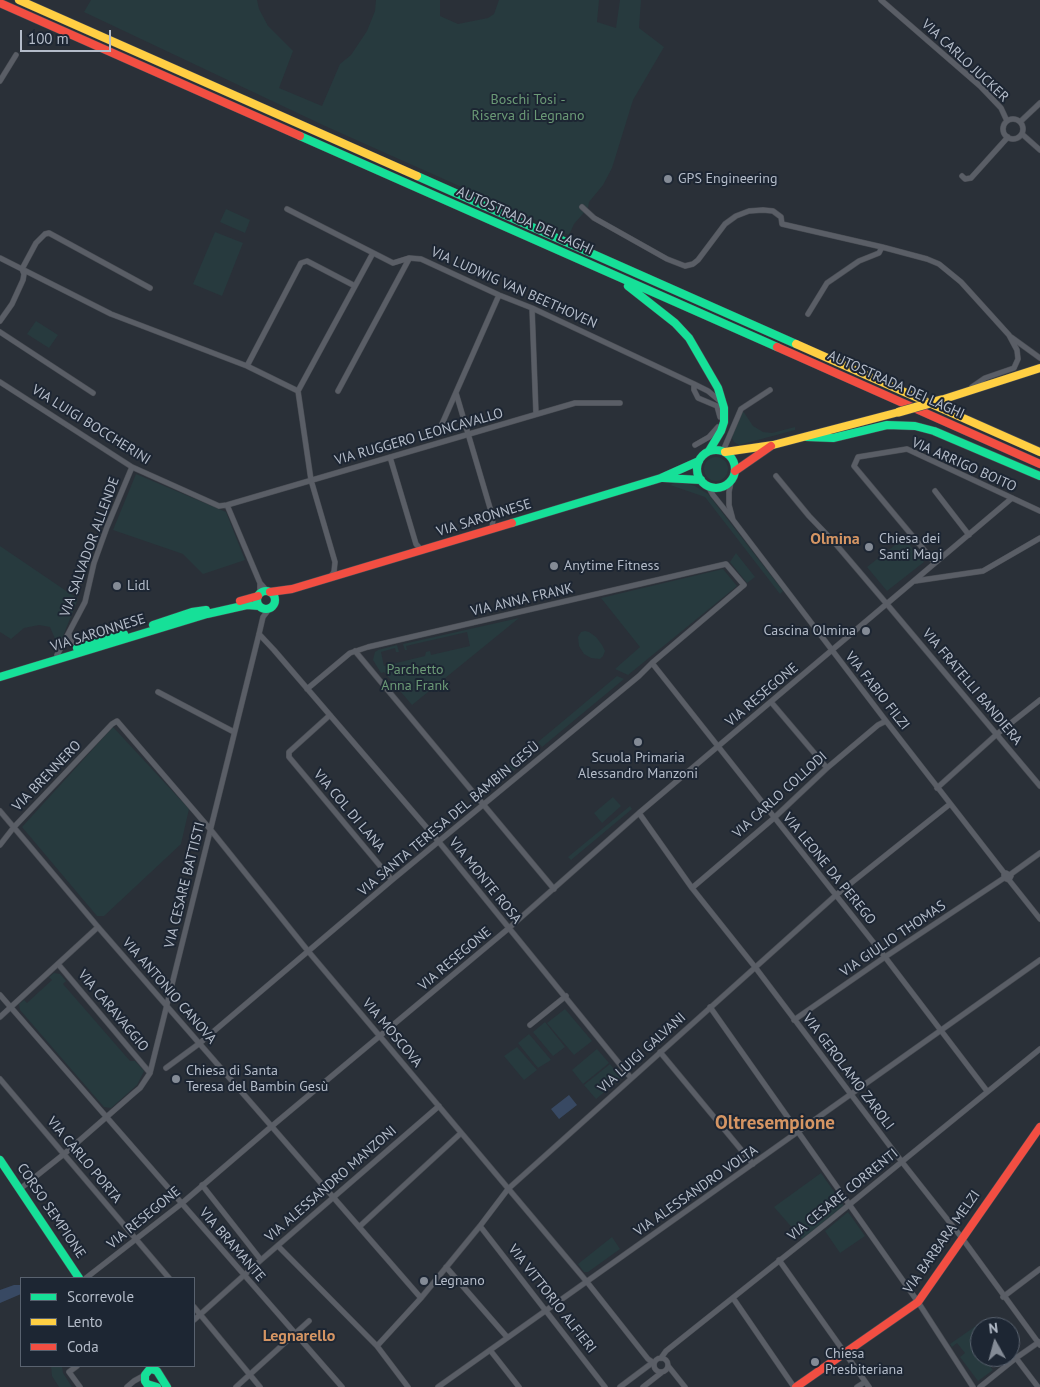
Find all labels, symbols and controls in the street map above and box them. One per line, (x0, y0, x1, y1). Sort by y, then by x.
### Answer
street label: VIA CARLO JUCKER (918, 16, 1012, 106)
scale bar (22, 20, 114, 52)
text: 100 m (28, 29, 69, 48)
park label: Boschi Tosi - Riserva di Legnano (472, 92, 584, 124)
place label: GPS Engineering (678, 171, 777, 187)
marker: GPS Engineering (662, 173, 674, 185)
street label: AUTOSTRADA DEI LAGHI (454, 183, 596, 259)
street label: VIA LUDWIG VAN BEETHOVEN (428, 244, 600, 332)
street label: AUTOSTRADA DEI LAGHI (825, 347, 967, 423)
street label: VIA LUIGI BOCCHERINI (28, 382, 154, 468)
street label: VIA RUGGERO LEONCAVALLO (333, 405, 505, 469)
street label: VIA ARRIGO BOITO (909, 434, 1019, 496)
street label: VIA SALVADOR ALLENDE (57, 475, 123, 619)
street label: VIA SARONNESE (435, 496, 533, 540)
district label: Olmina (810, 529, 860, 549)
place label: Chiesa dei Santi Magi (879, 531, 943, 564)
marker: Chiesa dei Santi Magi (863, 541, 875, 553)
place label: Anytime Fitness (564, 558, 659, 574)
marker: Anytime Fitness (548, 560, 560, 572)
place label: Lidl (127, 578, 150, 594)
marker: Lidl (111, 580, 123, 592)
street label: VIA ANNA FRANK (469, 580, 575, 620)
street label: VIA SARONNESE (49, 611, 147, 655)
place label: Cascina Olmina (764, 623, 856, 639)
marker: Cascina Olmina (860, 625, 872, 637)
street label: VIA FRATELLI BANDIERA (918, 625, 1026, 749)
street label: VIA FABIO FILZI (841, 648, 913, 734)
street label: VIA RESEGONE (722, 660, 802, 730)
park label: Parchetto Anna Frank (381, 662, 449, 694)
marker: Scuola Primaria Alessandro Manzoni (632, 736, 644, 748)
street label: VIA BRENNERO (9, 737, 85, 815)
street label: VIA SANTA TERESA DEL BAMBIN GESÙ (355, 738, 543, 900)
street label: VIA CARLO COLLODI (729, 748, 831, 842)
place label: Scuola Primaria Alessandro Manzoni (578, 750, 698, 782)
street label: VIA COL DI LANA (310, 766, 388, 856)
street label: VIA LEONE DA PEREGO (779, 810, 879, 928)
street label: VIA CESARE BATTISTI (161, 820, 209, 950)
street label: VIA MONTE ROSA (445, 835, 525, 927)
street label: VIA GIULIO THOMAS (837, 897, 949, 981)
street label: VIA RESEGONE (415, 924, 495, 994)
street label: VIA ANTONIO CANOVA (118, 935, 220, 1047)
street label: VIA CARAVAGGIO (74, 967, 152, 1055)
street label: VIA MOSCOVA (358, 995, 426, 1071)
street label: VIA LUIGI GALVANI (595, 1009, 689, 1097)
street label: VIA GEROLAMO ZAROLI (799, 1010, 897, 1134)
place label: Chiesa di Santa Teresa del Bambin Gesù (186, 1063, 328, 1096)
marker: Chiesa di Santa Teresa del Bambin Gesù (170, 1073, 182, 1085)
street label: VIA CARLO PORTA (43, 1113, 125, 1207)
district label: Oltresempione (715, 1113, 835, 1135)
street label: VIA ALESSANDRO MANZONI (262, 1122, 400, 1246)
street label: VIA ALESSANDRO VOLTA (631, 1142, 761, 1240)
street label: VIA CESARE CORRENTI (784, 1145, 902, 1245)
street label: CORSO SEMPIONE (13, 1160, 89, 1262)
street label: VIA RESEGONE (104, 1183, 184, 1253)
street label: VIA BARBARA MELZI (900, 1187, 984, 1297)
street label: VIA BRAMANTE (195, 1205, 269, 1285)
street label: VIA VITTORIO ALFIERI (504, 1241, 600, 1357)
place label: Legnano (434, 1273, 485, 1289)
marker: Legnano (418, 1275, 430, 1287)
legend (20, 1277, 195, 1367)
text: Scorrevole (67, 1287, 134, 1306)
text: Lento (67, 1312, 103, 1331)
north arrow (970, 1317, 1020, 1367)
text: N (988, 1319, 999, 1338)
district label: Legnarello (263, 1326, 335, 1346)
text: Coda (67, 1337, 99, 1356)
place label: Chiesa Presbiteriana (825, 1346, 903, 1378)
marker: Chiesa Presbiteriana (809, 1356, 821, 1368)

